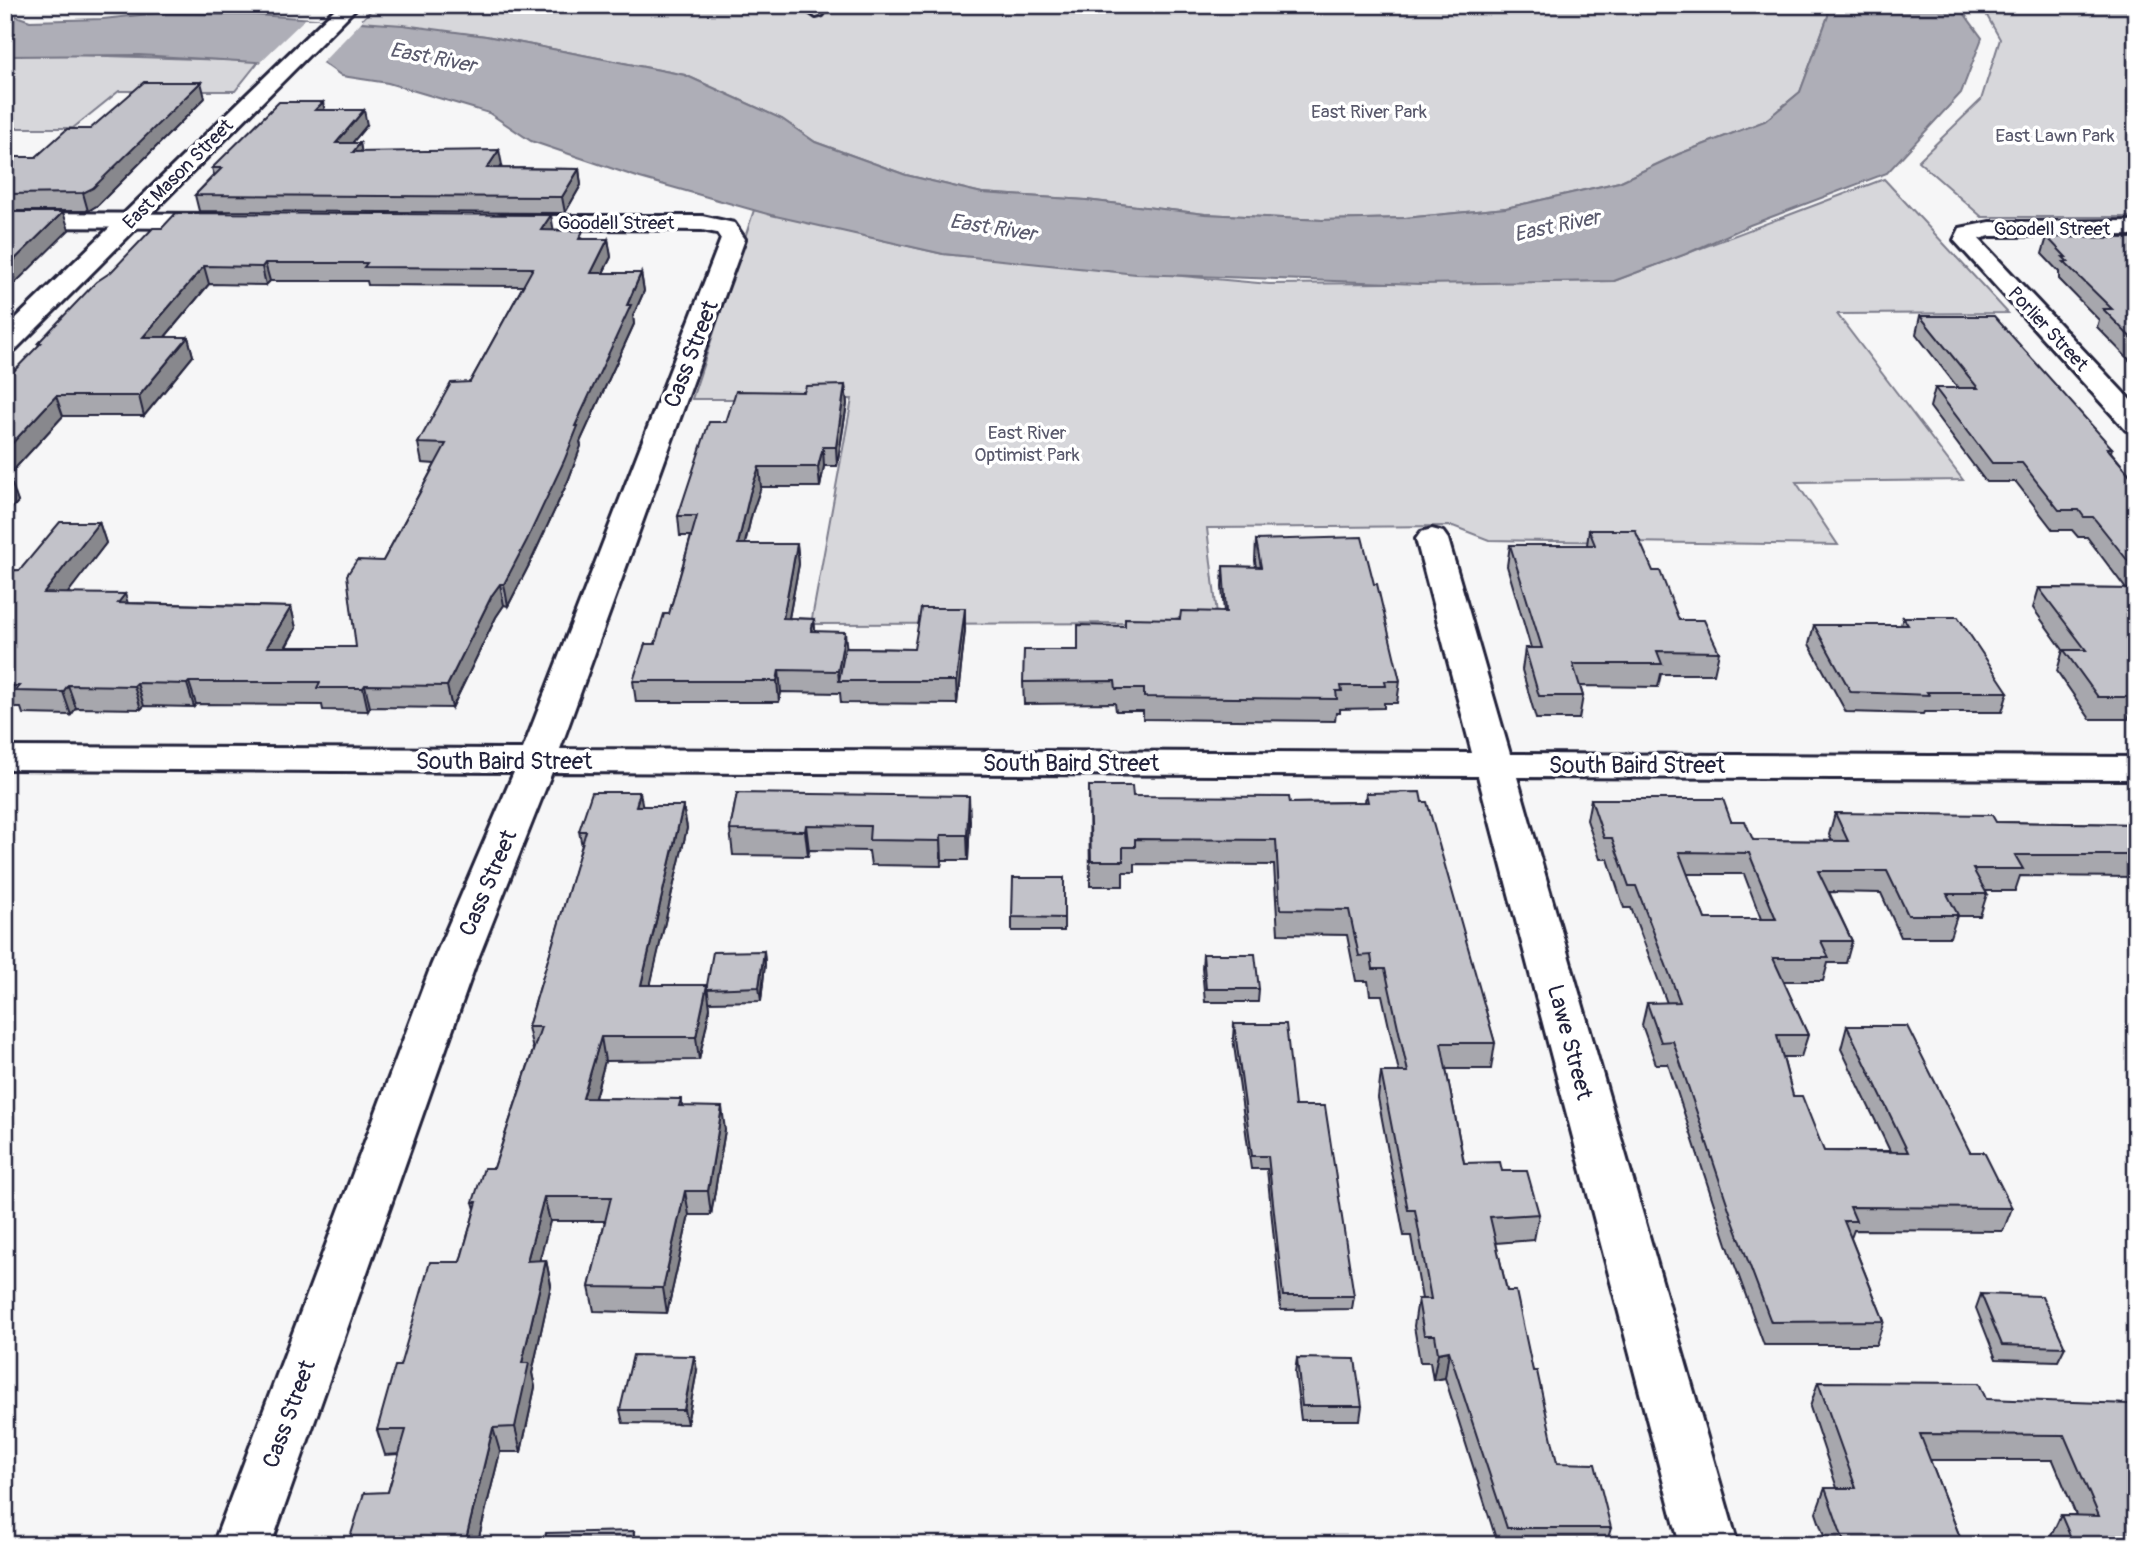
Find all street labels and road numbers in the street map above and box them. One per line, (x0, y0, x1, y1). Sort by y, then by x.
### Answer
street label: East Mason Street (118, 114, 238, 234)
street label: Goodell Street (558, 211, 675, 235)
street label: Goodell Street (1994, 217, 2111, 241)
street label: Porlier Street (2003, 282, 2094, 377)
street label: Cass Street (657, 295, 725, 412)
street label: South Baird Street (416, 747, 593, 776)
street label: South Baird Street (983, 749, 1160, 778)
street label: South Baird Street (1549, 751, 1726, 780)
street label: Cass Street (453, 825, 524, 941)
street label: Lawe Street (1541, 981, 1599, 1103)
street label: Cass Street (256, 1355, 322, 1472)

